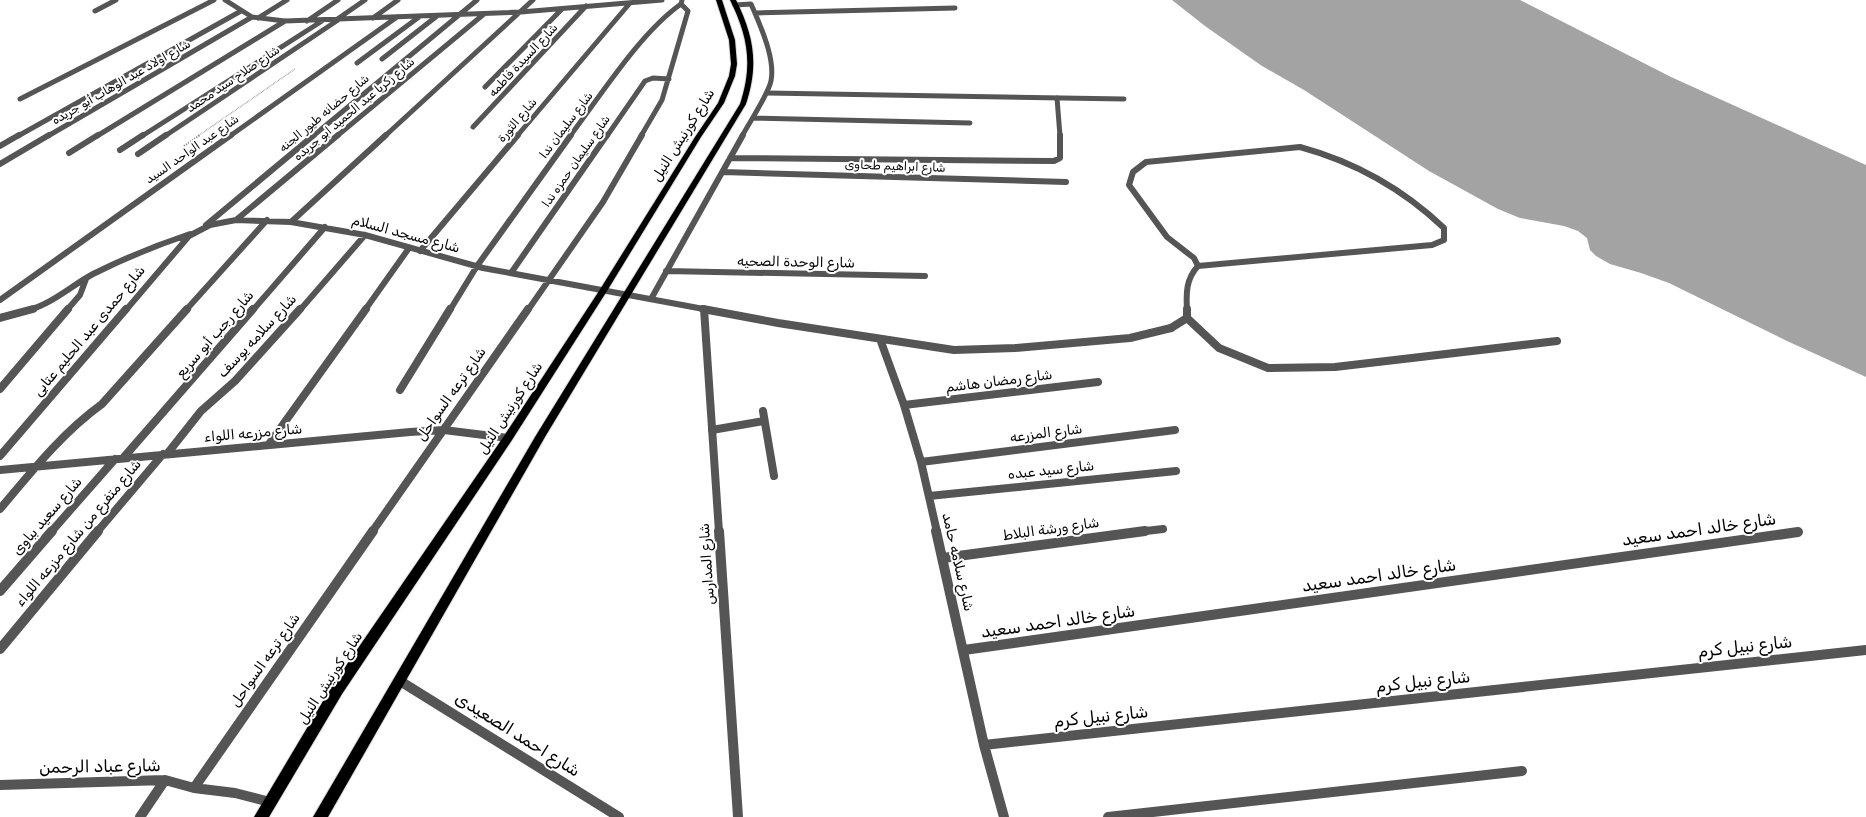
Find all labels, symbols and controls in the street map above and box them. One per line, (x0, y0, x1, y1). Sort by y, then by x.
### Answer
street label: شارع السيدة فاطمه (485, 20, 562, 101)
street label: شارع اولاد عبد الوهاب أبو جريده (49, 37, 194, 129)
street label: شارع صلاح سيد محمد (184, 43, 283, 117)
street label: شارع زكريا عبد الحميد ابو جريده (291, 54, 419, 165)
street label: شارع حضانه طيور الجنه (276, 71, 373, 156)
street label: شارع كورنيش النيل (648, 85, 720, 186)
street label: شارع سليمان ندا (536, 89, 597, 162)
street label: شارع الثورة (494, 95, 541, 146)
street label: شارع عبد الواحد السيد (143, 111, 243, 188)
street label: شارع سليمان حمزه ندا (539, 112, 615, 211)
street label: شارع ابراهيم طحاوى (844, 157, 946, 177)
street label: شارع مسجد السلام (350, 211, 462, 258)
street label: شارع الوحدة الصحيه (737, 252, 855, 274)
street label: شارع حمدى عبد الحليم عتابى (29, 262, 150, 401)
street label: شارع رجب أبو سريع (173, 287, 259, 382)
street label: شارع سلامه يوسف (214, 291, 302, 383)
street label: شارع ترعه السواحل (412, 344, 491, 445)
street label: شارع كورنيش النيل (474, 359, 548, 458)
street label: شارع رمضان هاشم (945, 366, 1054, 398)
street label: شارع مزرعه اللواء (203, 420, 303, 448)
street label: شارع المزرعه (1009, 420, 1083, 448)
street label: شارع متفرع من شارع مزرعه اللواء (11, 456, 146, 611)
street label: شارع سيد عبده (1007, 457, 1095, 485)
street label: شارع سعيد بباوى (8, 473, 87, 560)
street label: شارع خالد احمد سعيد (1621, 508, 1778, 552)
street label: شارع سلامه حامد (936, 511, 978, 613)
street label: شارع ورشة البلاط (1002, 514, 1100, 546)
street label: شارع المدارس (696, 522, 720, 605)
street label: شارع خالد احمد سعيد (1301, 554, 1458, 598)
street label: شارع خالد احمد سعيد (980, 600, 1137, 644)
street label: شارع ترعه السواحل (226, 610, 305, 711)
street label: شارع كورنيش النيل (294, 629, 368, 728)
street label: شارع نبيل كرم (1697, 631, 1793, 663)
street label: شارع نبيل كرم (1375, 666, 1471, 698)
street label: شارع احمد الصعيدى (451, 687, 584, 782)
street label: شارع نبيل كرم (1053, 701, 1149, 733)
street label: شارع عباد الرحمن (39, 755, 161, 779)

